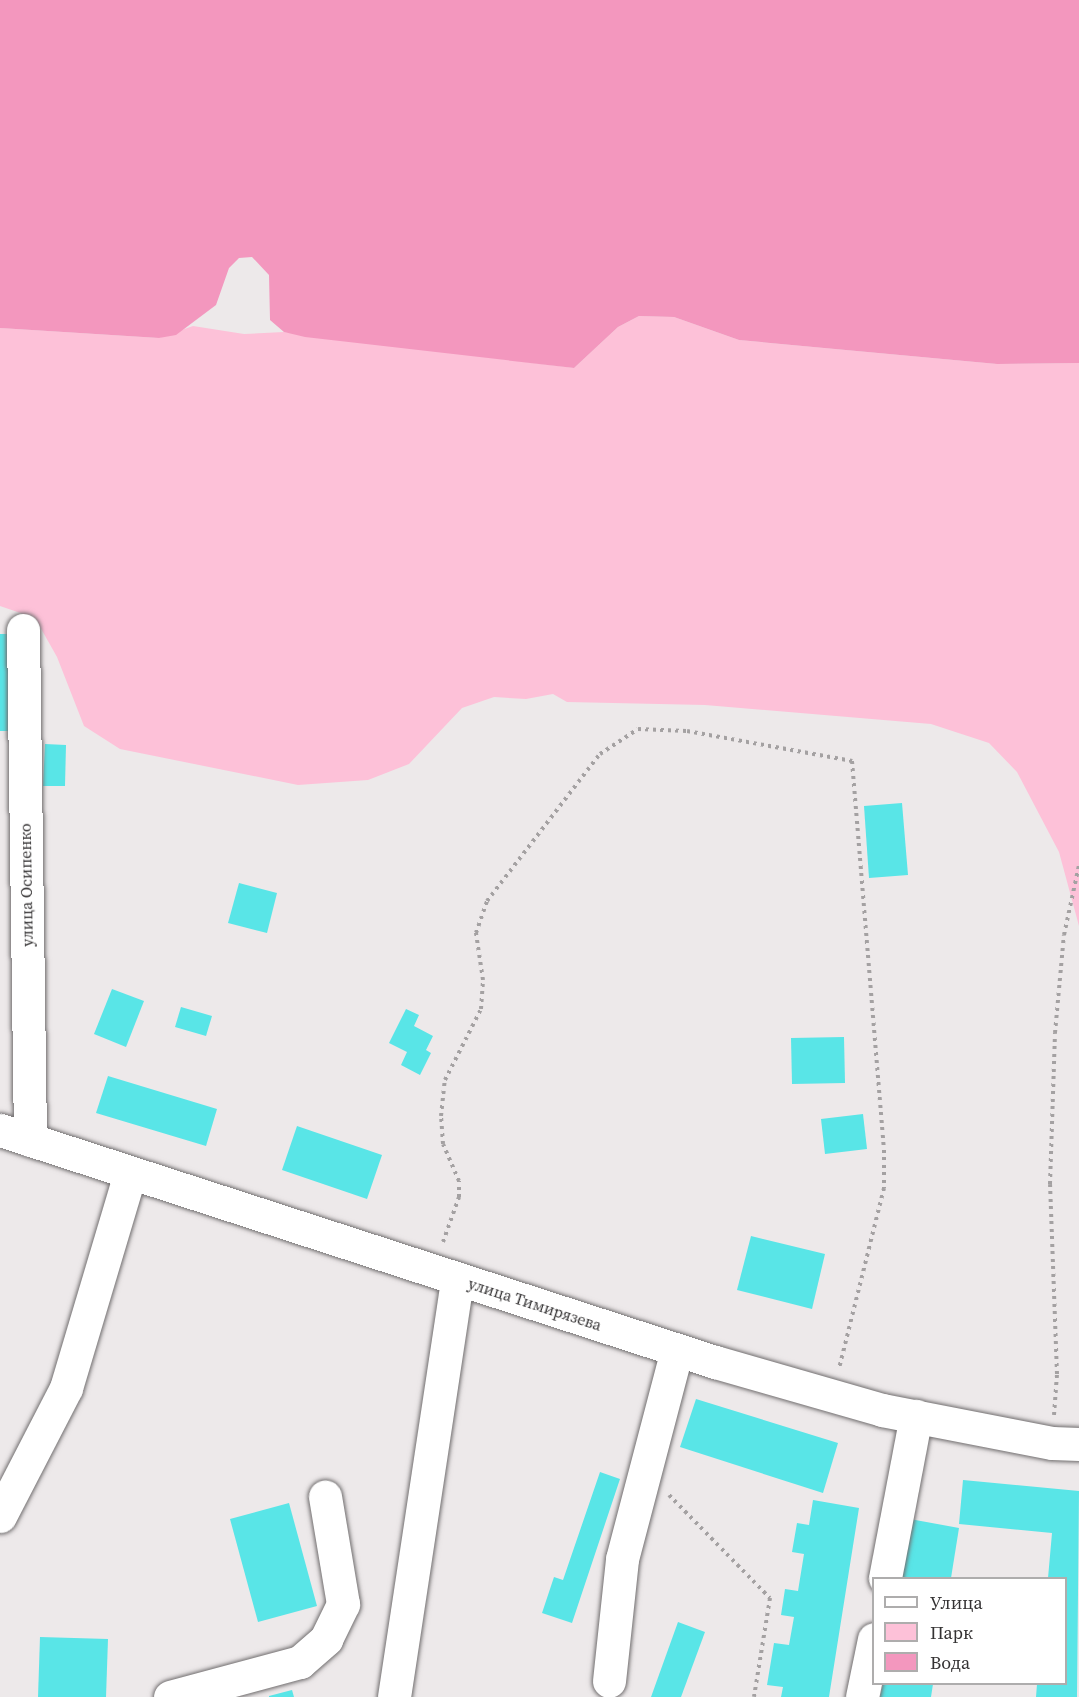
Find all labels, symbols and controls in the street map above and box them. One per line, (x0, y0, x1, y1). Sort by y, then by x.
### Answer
street label: улица Осипенко (15, 823, 37, 947)
street label: улица Тимирязева (466, 1273, 604, 1335)
legend (872, 1577, 1067, 1685)
text: Улица (930, 1590, 983, 1615)
text: Парк (930, 1620, 973, 1645)
text: Вода (930, 1650, 970, 1675)

